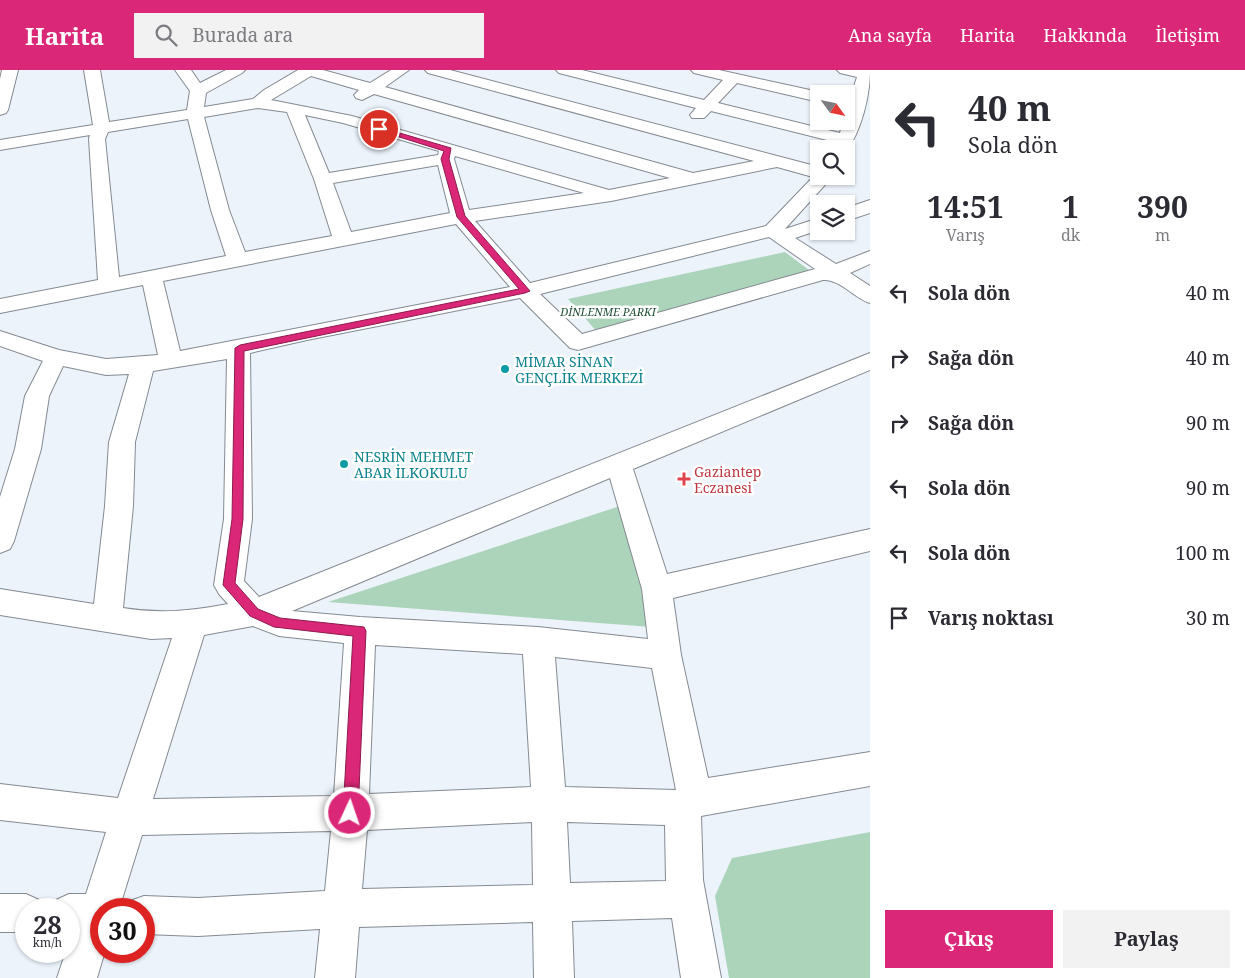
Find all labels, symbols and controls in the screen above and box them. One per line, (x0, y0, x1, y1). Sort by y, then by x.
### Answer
search box (134, 13, 484, 58)
text: Harita (25, 19, 104, 52)
icon: search (152, 21, 180, 49)
text: Burada ara (192, 22, 293, 48)
text: Ana sayfa (848, 23, 932, 47)
text: Harita (960, 23, 1015, 47)
text: Hakkında (1043, 23, 1127, 47)
text: İletişim (1155, 23, 1220, 47)
text: 40 m (968, 84, 1051, 131)
north arrow (810, 85, 855, 130)
map controls (810, 85, 855, 240)
icon: left (885, 90, 950, 155)
pin (358, 108, 400, 150)
icon: arrive (365, 115, 393, 143)
text: Sola dön (968, 129, 1058, 159)
button: search (810, 140, 855, 185)
text: 14:51 (927, 186, 1004, 227)
text: 1 (1062, 186, 1079, 227)
text: 390 (1137, 186, 1188, 227)
button: layers (810, 195, 855, 240)
text: Varış (946, 224, 985, 246)
text: dk (1061, 224, 1080, 246)
text: m (1155, 224, 1170, 246)
icon: left (885, 279, 913, 307)
text: Sola dön (928, 280, 1010, 306)
text: 40 m (1186, 280, 1230, 306)
park label: DİNLENME PARKI (559, 304, 657, 319)
icon: right (885, 344, 913, 372)
text: Sağa dön (928, 345, 1014, 371)
text: 40 m (1186, 345, 1230, 371)
place label: MİMAR SİNAN GENÇLİK MERKEZİ (515, 352, 643, 387)
marker: MİMAR SİNAN GENÇLİK MERKEZİ (499, 363, 511, 375)
icon: right (885, 409, 913, 437)
text: Sağa dön (928, 410, 1014, 436)
text: 90 m (1186, 410, 1230, 436)
place label: NESRİN MEHMET ABAR İLKOKULU (354, 447, 473, 482)
marker: NESRİN MEHMET ABAR İLKOKULU (338, 458, 350, 470)
place label: Gaziantep Eczanesi (694, 462, 761, 497)
marker: Gaziantep Eczanesi (678, 473, 690, 485)
icon: left (885, 474, 913, 502)
text: Sola dön (928, 475, 1010, 501)
text: 90 m (1186, 475, 1230, 501)
icon: left (885, 539, 913, 567)
text: Sola dön (928, 540, 1010, 566)
text: 100 m (1175, 540, 1230, 566)
icon: arrive (885, 604, 913, 632)
text: Varış noktası (928, 605, 1054, 631)
text: 30 m (1186, 605, 1230, 631)
position arrow (323, 786, 375, 838)
speed limit sign: 30 (90, 898, 155, 963)
text: 28 (33, 907, 62, 941)
button: Çıkış (885, 910, 1053, 968)
button: Paylaş (1063, 910, 1230, 968)
text: km/h (33, 934, 62, 951)

